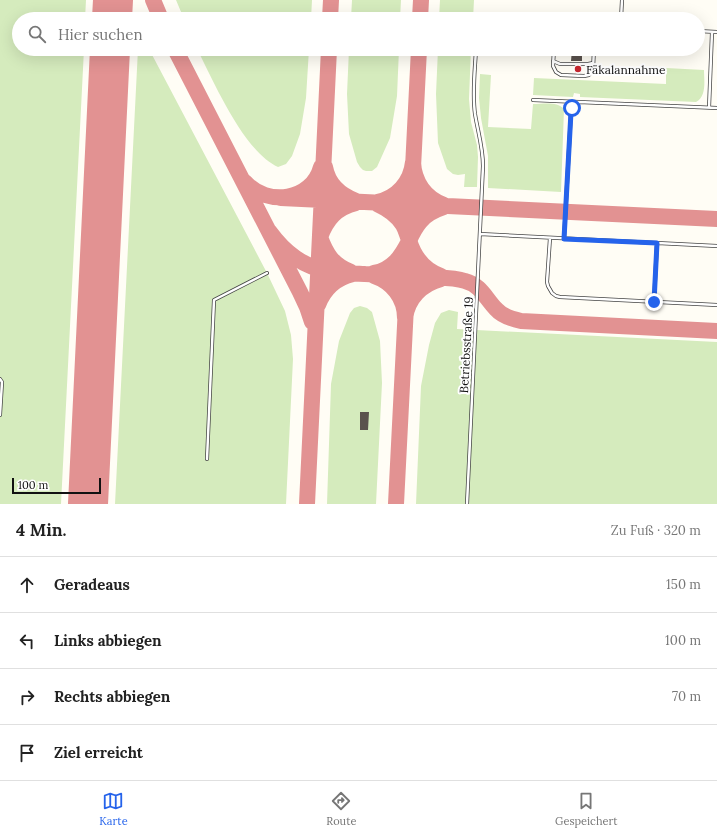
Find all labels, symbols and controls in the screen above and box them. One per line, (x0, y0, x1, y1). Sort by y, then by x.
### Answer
search box (12, 12, 705, 56)
icon: search (26, 23, 48, 45)
text: Hier suchen (58, 25, 142, 44)
place label: Fäkalannahme (586, 62, 666, 77)
marker: Fäkalannahme (573, 64, 583, 74)
route start (563, 99, 581, 117)
route end (645, 293, 663, 311)
street label: Betriebsstraße 19 (456, 296, 476, 394)
scale bar (12, 476, 101, 495)
text: 100 m (18, 478, 48, 492)
text: 4 Min. (16, 519, 67, 541)
text: Zu Fuß · 320 m (611, 522, 701, 539)
icon: ahead (16, 574, 38, 596)
text: Geradeaus (54, 575, 130, 594)
text: 150 m (666, 576, 701, 593)
icon: left (16, 630, 38, 652)
text: Links abbiegen (54, 631, 162, 650)
text: 100 m (665, 632, 701, 649)
icon: right (16, 686, 38, 708)
text: Rechts abbiegen (54, 687, 170, 706)
text: 70 m (672, 688, 701, 705)
icon: arrive (16, 742, 38, 764)
text: Ziel erreicht (54, 743, 143, 762)
tab: Karte (99, 790, 128, 828)
tab: Route (326, 790, 356, 828)
tab: Gespeichert (555, 790, 618, 828)

